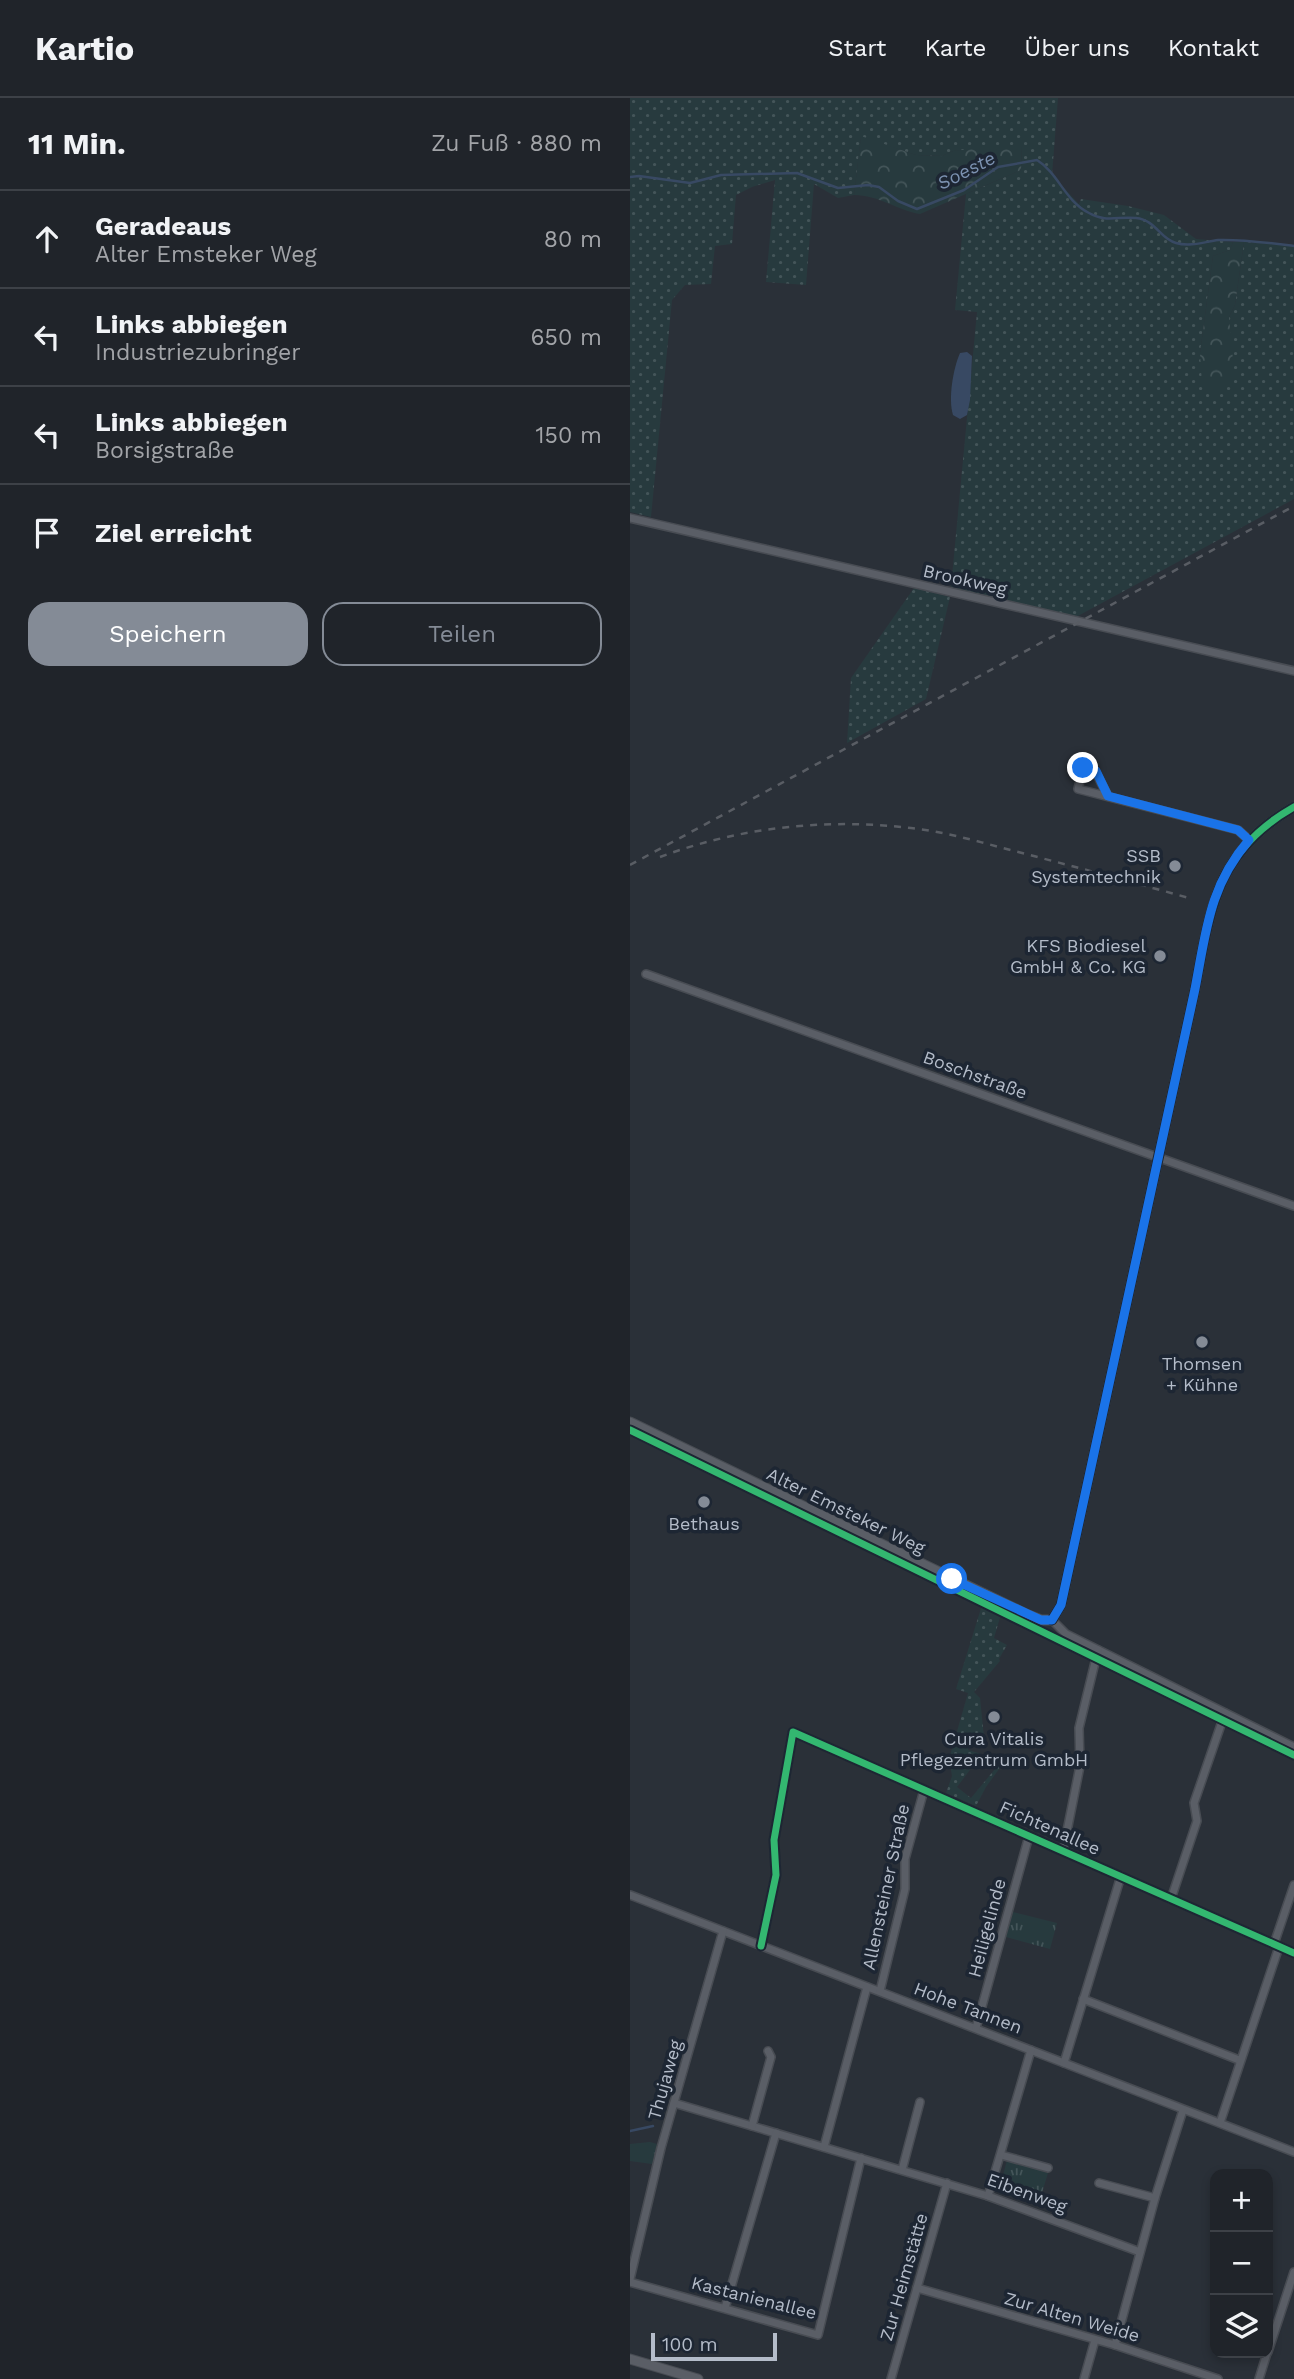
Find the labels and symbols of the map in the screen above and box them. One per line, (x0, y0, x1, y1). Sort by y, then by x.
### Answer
water label: Soeste (933, 146, 999, 195)
street label: Brookweg (921, 560, 1009, 599)
route end (1067, 752, 1098, 783)
place label: SSB Systemtechnik (1031, 845, 1161, 887)
marker: SSB Systemtechnik (1167, 858, 1183, 874)
place label: KFS Biodiesel GmbH & Co. KG (1010, 935, 1146, 977)
marker: KFS Biodiesel GmbH & Co. KG (1152, 948, 1168, 964)
street label: Boschstraße (920, 1046, 1030, 1103)
marker: Thomsen + Kühne (1194, 1334, 1210, 1350)
place label: Thomsen + Kühne (1162, 1353, 1242, 1395)
street label: Alter Emsteker Weg (764, 1463, 929, 1558)
marker: Bethaus (696, 1494, 712, 1510)
place label: Bethaus (668, 1513, 740, 1534)
route start (936, 1563, 967, 1594)
marker: Cura Vitalis Pflegezentrum GmbH (986, 1709, 1002, 1725)
place label: Cura Vitalis Pflegezentrum GmbH (900, 1728, 1088, 1770)
street label: Fichtenallee (997, 1796, 1104, 1859)
street label: Allensteiner Straße (858, 1802, 913, 1972)
street label: Heiligelinde (963, 1876, 1010, 1980)
street label: Hohe Tannen (911, 1977, 1025, 2038)
street label: Thujaweg (643, 2037, 686, 2122)
street label: Eibenweg (984, 2168, 1070, 2217)
street label: Zur Heimstätte (875, 2211, 932, 2343)
street label: Kastanienallee (689, 2272, 819, 2323)
street label: Zur Alten Weide (1002, 2287, 1142, 2346)
scale bar (651, 2330, 777, 2362)

